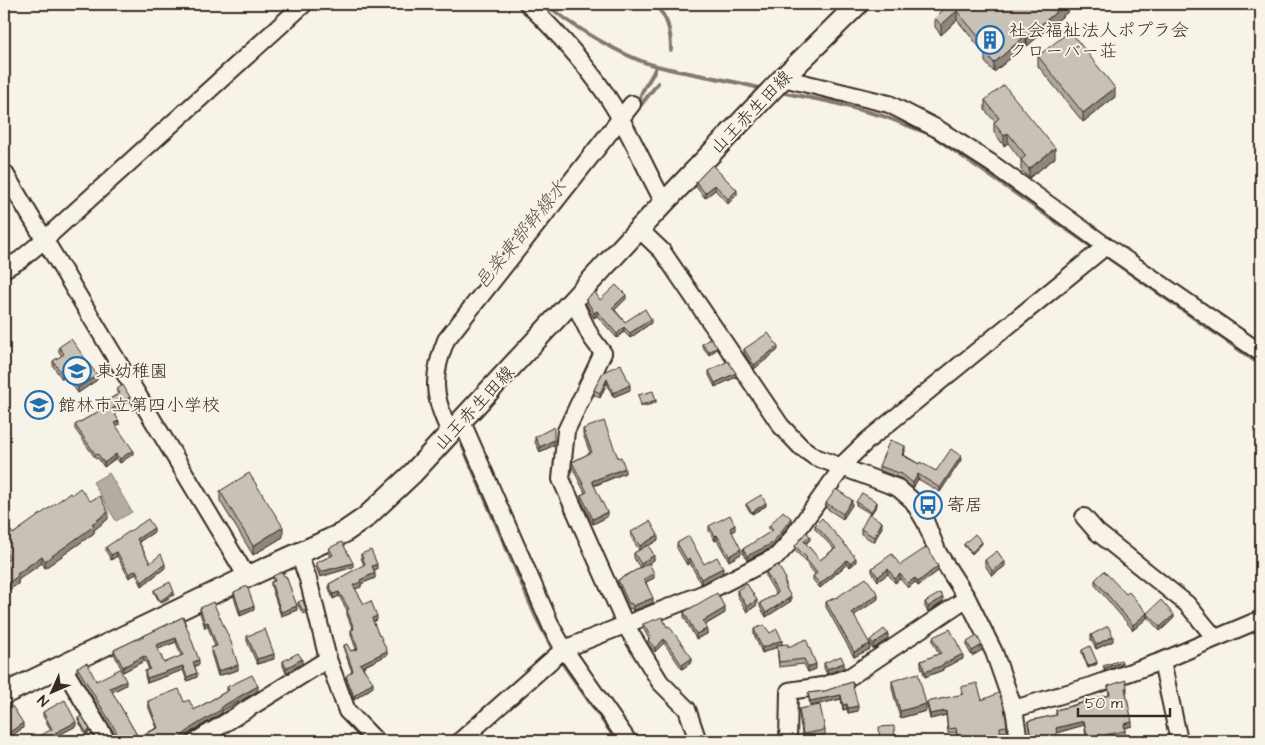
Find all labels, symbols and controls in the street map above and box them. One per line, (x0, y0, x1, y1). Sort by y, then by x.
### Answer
place label: 社会福祉法人ポプラ会 クローバー荘 (1009, 18, 1189, 64)
building icon: 社会福祉法人ポプラ会 クローバー荘 (975, 25, 1005, 55)
street label: 山王赤生田線 (705, 65, 798, 160)
water label: 邑楽東部幹線水 (469, 175, 574, 295)
school or university icon: 東幼稚園 (62, 356, 92, 386)
place label: 東幼稚園 (96, 359, 168, 384)
street label: 山王赤生田線 (428, 360, 520, 456)
school or university icon: 館林市立第四小学校 (24, 390, 54, 420)
place label: 館林市立第四小学校 (58, 393, 220, 418)
bus stop icon: 寄居 (913, 490, 943, 520)
place label: 寄居 (947, 493, 983, 518)
north arrow (28, 668, 78, 718)
scale bar (1078, 685, 1170, 717)
text: N (33, 690, 54, 711)
text: 50 m (1085, 693, 1123, 714)

